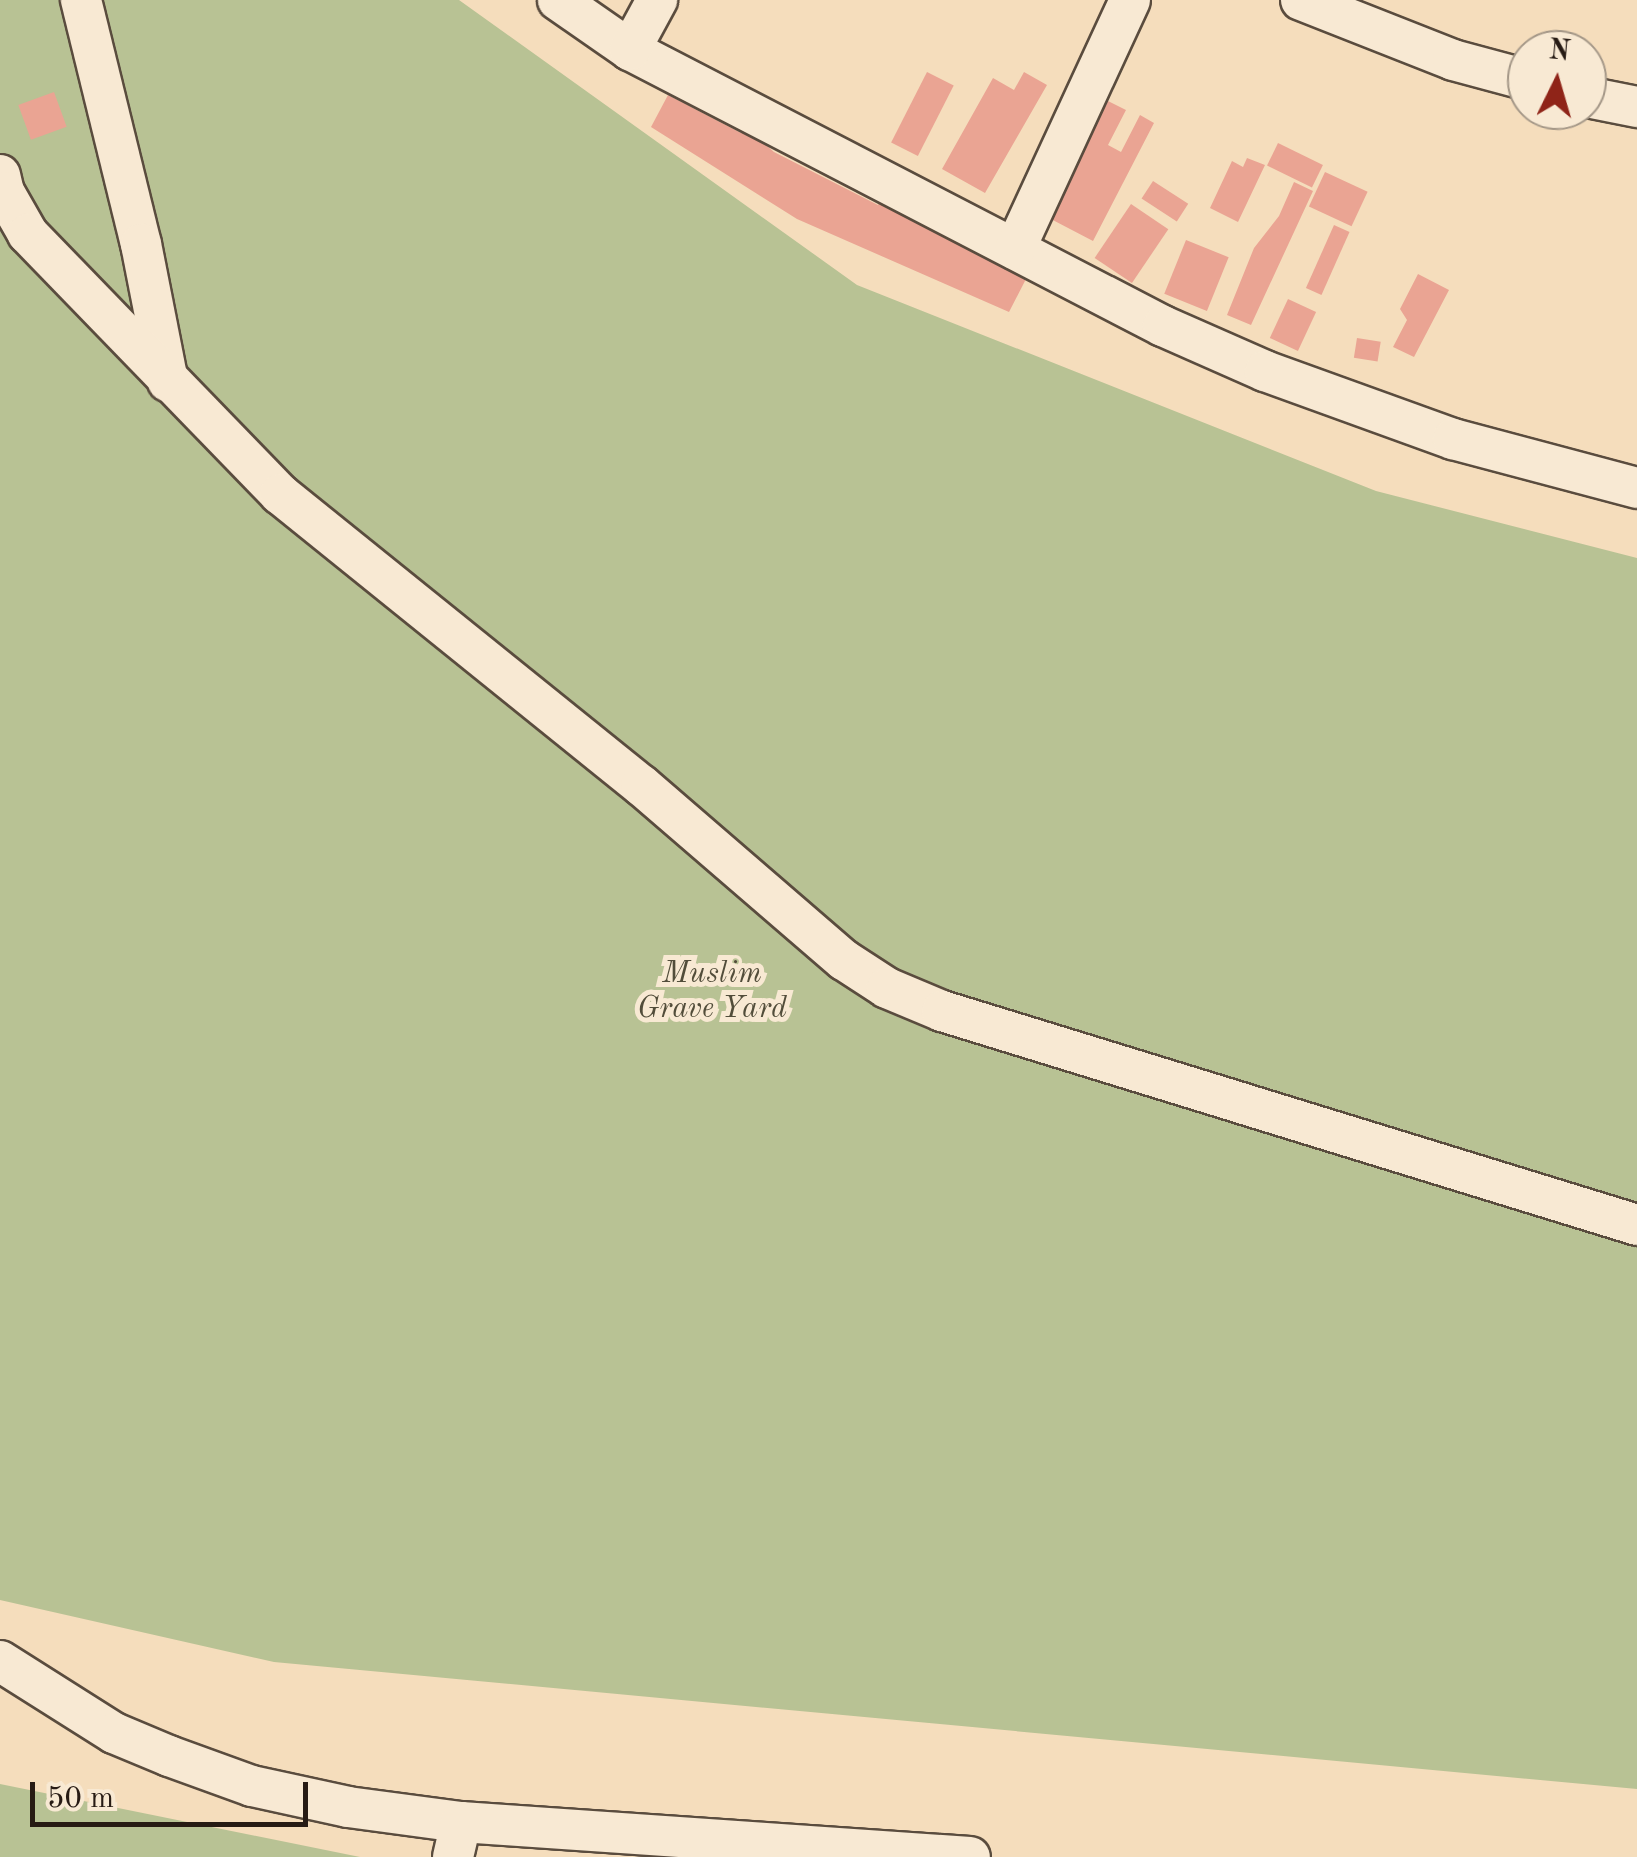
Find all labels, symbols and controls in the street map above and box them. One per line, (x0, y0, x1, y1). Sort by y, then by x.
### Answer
north arrow (1507, 30, 1607, 130)
text: N (1548, 37, 1571, 67)
park label: Muslim Grave Yard (637, 956, 787, 1026)
scale bar (35, 1762, 312, 1824)
text: 50 m (47, 1784, 114, 1814)

